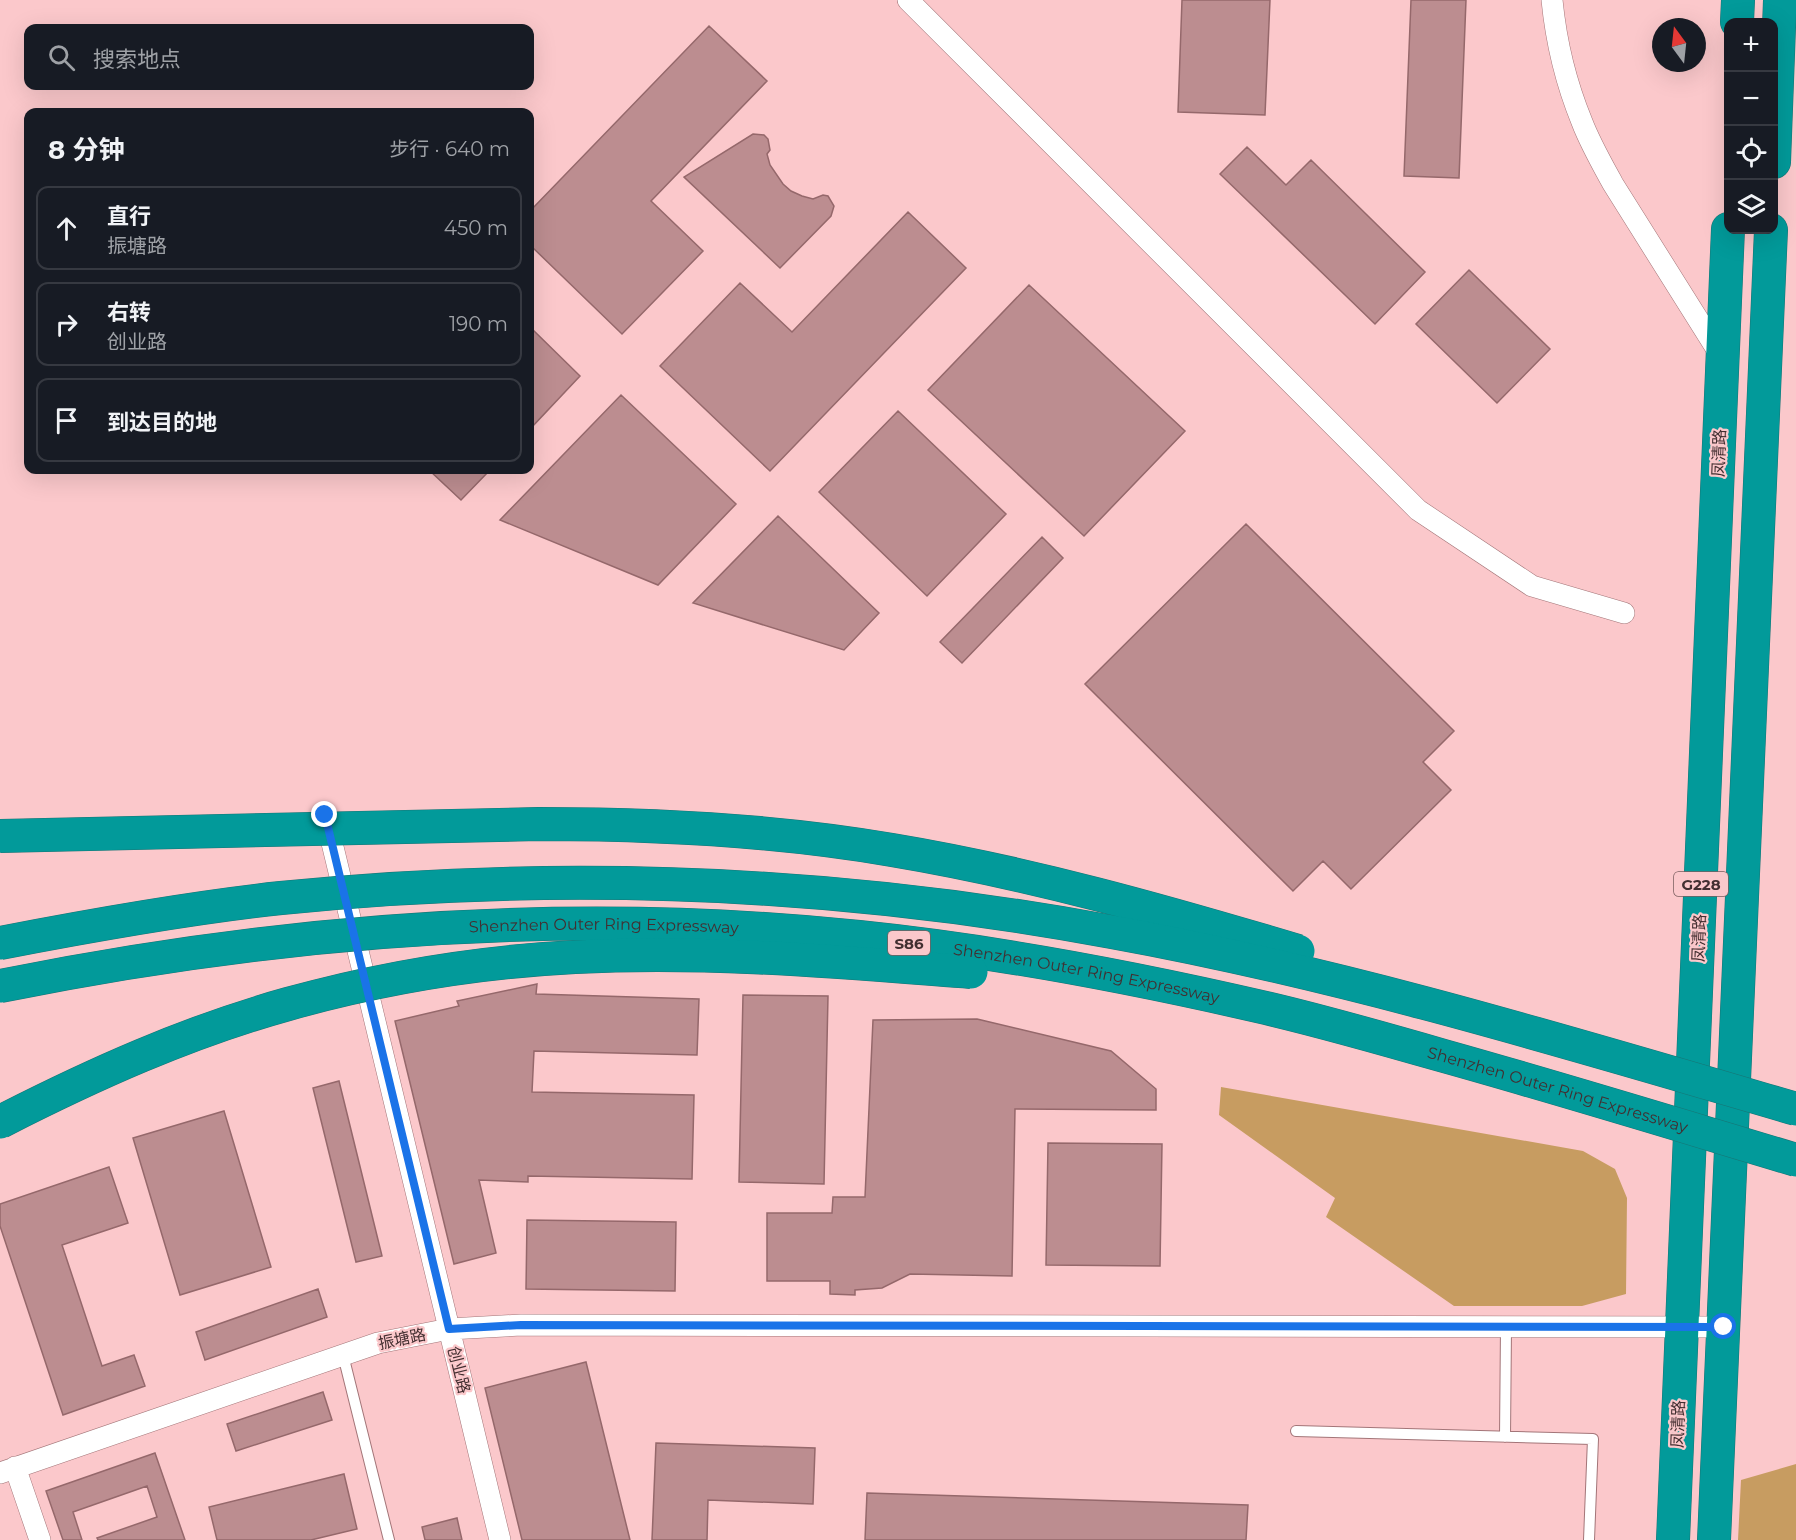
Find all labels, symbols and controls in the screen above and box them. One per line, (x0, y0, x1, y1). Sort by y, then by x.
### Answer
north arrow (1652, 18, 1706, 72)
map controls (1724, 18, 1778, 234)
button: + (1724, 18, 1778, 72)
search box (24, 24, 534, 90)
icon: search (45, 41, 78, 74)
text: 搜索地点 (93, 46, 181, 73)
button: − (1724, 72, 1778, 126)
button: locate (1724, 126, 1778, 180)
text: 8 分钟 (48, 134, 125, 166)
text: 步行 · 640 m (389, 137, 510, 161)
button: layers (1724, 180, 1778, 234)
text: 直行 (107, 203, 151, 230)
icon: ahead (50, 212, 83, 245)
text: 450 m (444, 216, 508, 240)
text: 振塘路 (107, 234, 167, 258)
text: 右转 (107, 299, 151, 326)
icon: right (50, 308, 83, 341)
text: 190 m (449, 312, 508, 336)
text: 创业路 (107, 330, 167, 354)
icon: arrive (50, 404, 83, 437)
text: 到达目的地 (107, 409, 217, 436)
street label: 凤清路 (1709, 429, 1729, 477)
route end (311, 801, 337, 827)
road number: G228 (1674, 872, 1728, 896)
street label: Shenzhen Outer Ring Expressway (468, 914, 740, 937)
street label: 凤清路 (1689, 914, 1709, 962)
road number: S86 (888, 931, 930, 955)
street label: Shenzhen Outer Ring Expressway (952, 939, 1222, 1007)
street label: Shenzhen Outer Ring Expressway (1425, 1042, 1690, 1137)
route start (1710, 1313, 1736, 1339)
street label: 振塘路 (377, 1325, 427, 1353)
street label: 创业路 (444, 1344, 474, 1396)
street label: 凤清路 (1668, 1400, 1688, 1448)

